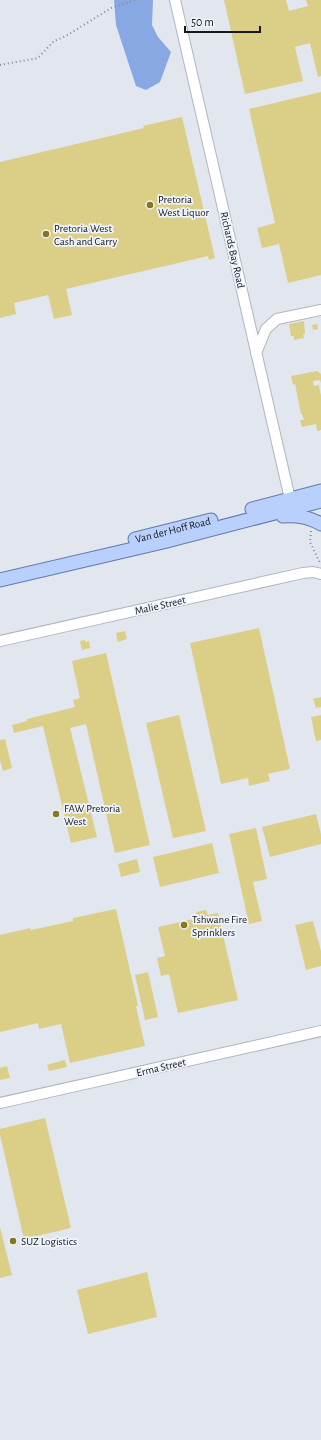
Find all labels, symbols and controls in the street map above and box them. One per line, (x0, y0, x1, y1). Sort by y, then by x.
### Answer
scale bar (185, 8, 260, 34)
text: 50 m (191, 16, 214, 28)
place label: Pretoria West Liquor (158, 194, 210, 218)
marker: Pretoria West Liquor (145, 200, 155, 210)
street label: Richards Bay Road (218, 211, 247, 290)
place label: Pretoria West Cash and Carry (54, 223, 117, 247)
marker: Pretoria West Cash and Carry (41, 229, 51, 239)
street label: Van der Hoff Road (134, 515, 212, 545)
street label: Malie Street (134, 594, 187, 617)
place label: FAW Pretoria West (64, 803, 120, 827)
marker: FAW Pretoria West (51, 809, 61, 819)
place label: Tshwane Fire Sprinklers (192, 914, 247, 938)
marker: Tshwane Fire Sprinklers (179, 920, 189, 930)
street label: Erma Street (135, 1056, 187, 1079)
marker: SUZ Logistics (8, 1236, 18, 1246)
place label: SUZ Logistics (21, 1236, 77, 1247)

